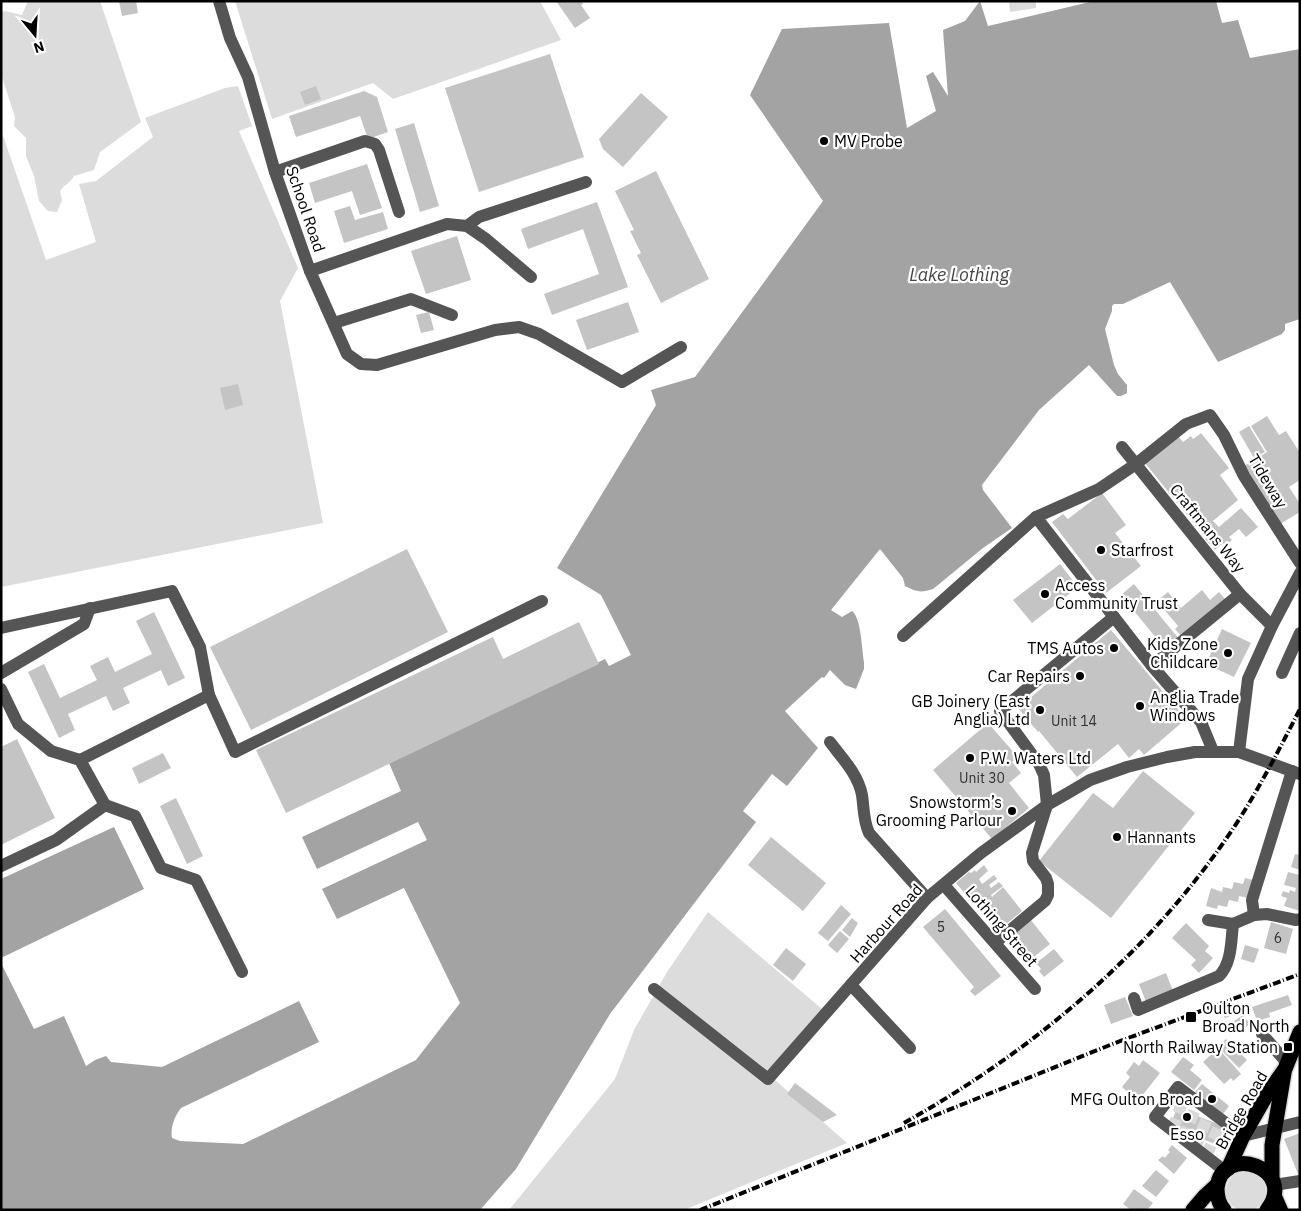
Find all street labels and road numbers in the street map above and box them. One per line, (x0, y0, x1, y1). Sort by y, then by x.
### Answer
street label: School Road (282, 164, 330, 254)
street label: Tideway (1244, 450, 1292, 512)
street label: Craftmans Way (1166, 479, 1250, 577)
street label: Harbour Road (845, 879, 927, 967)
street label: Lothing Street (961, 881, 1043, 971)
street label: Bridge Road (1211, 1067, 1271, 1153)

